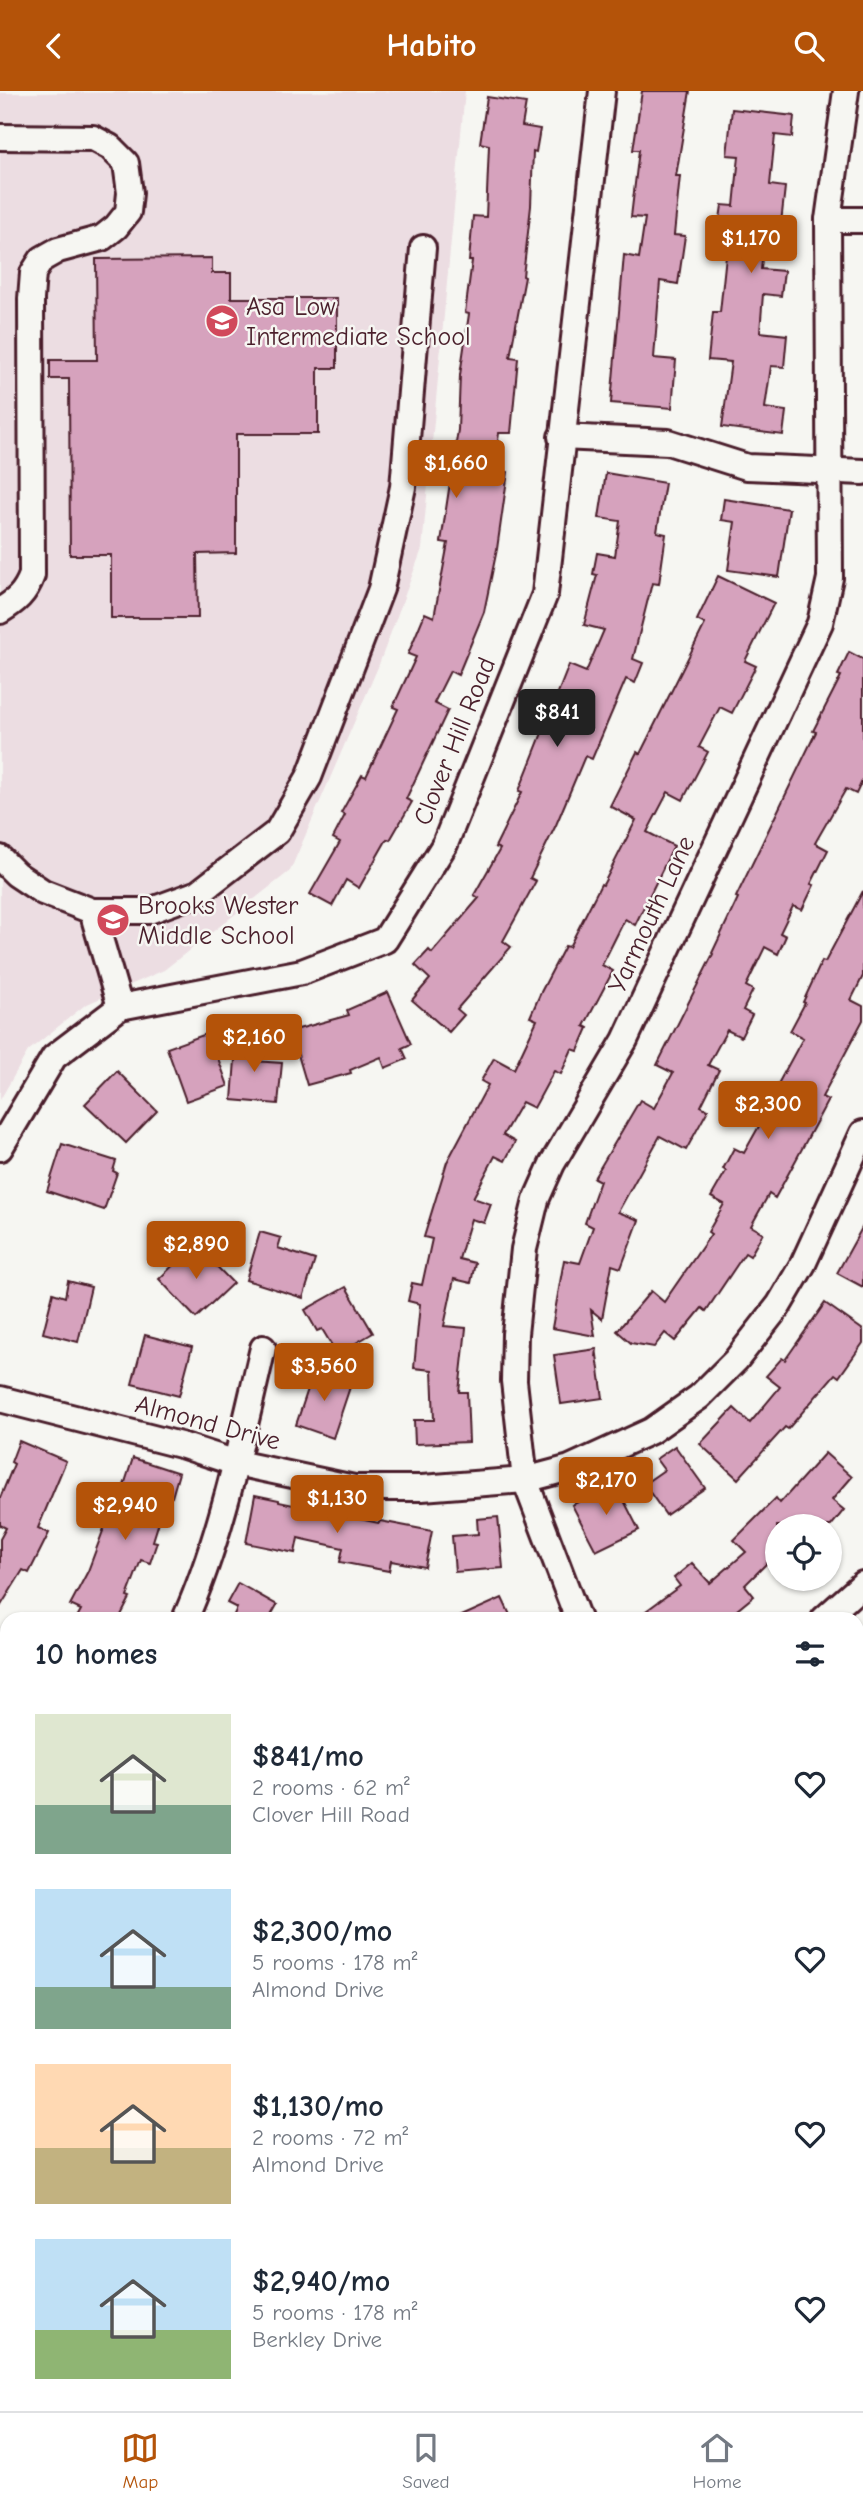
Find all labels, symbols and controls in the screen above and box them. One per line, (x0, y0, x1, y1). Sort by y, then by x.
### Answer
icon: back (35, 27, 73, 65)
text: Habito (387, 27, 476, 64)
icon: search (790, 27, 828, 65)
pin: $1,170 (694, 215, 808, 275)
text: $1,170 (721, 224, 781, 251)
place label: Asa Low Intermediate School (246, 292, 471, 352)
school or university icon: Asa Low Intermediate School (203, 302, 241, 340)
pin: $1,660 (399, 441, 513, 500)
text: $1,660 (424, 449, 488, 476)
street label: Clover Hill Road (408, 653, 502, 830)
pin: $841 (516, 689, 598, 749)
text: $841 (534, 698, 580, 725)
street label: Yarmouth Lane (602, 831, 701, 998)
place label: Brooks Wester Middle School (138, 891, 299, 951)
school or university icon: Brooks Wester Middle School (94, 901, 132, 939)
pin: $2,160 (197, 1014, 311, 1074)
text: $2,160 (222, 1023, 286, 1050)
pin: $2,300 (711, 1081, 825, 1141)
text: $2,300 (734, 1090, 802, 1117)
pin: $2,890 (139, 1221, 253, 1281)
text: $2,890 (163, 1230, 229, 1257)
pin: $3,560 (267, 1343, 381, 1403)
text: $3,560 (291, 1352, 357, 1379)
street label: Almond Drive (132, 1389, 284, 1457)
pin: $2,170 (549, 1457, 663, 1517)
text: $2,170 (575, 1466, 637, 1493)
pin: $1,130 (280, 1475, 394, 1535)
pin: $2,940 (68, 1483, 182, 1542)
text: $1,130 (307, 1484, 367, 1511)
text: $2,940 (92, 1491, 158, 1518)
map controls (765, 1514, 842, 1591)
button: locate (765, 1514, 842, 1591)
icon: filters (791, 1635, 829, 1673)
text: 10 homes (35, 1637, 157, 1672)
text: $841/mo (252, 1739, 364, 1774)
icon: home (91, 1742, 175, 1826)
icon: heart (791, 1765, 829, 1803)
text: 2 rooms · 62 m² (252, 1774, 410, 1801)
text: Clover Hill Road (252, 1801, 410, 1828)
text: $2,300/mo (252, 1914, 392, 1949)
icon: home (91, 1917, 175, 2001)
icon: heart (791, 1940, 829, 1978)
text: 5 rooms · 178 m² (252, 1949, 417, 1976)
text: Almond Drive (252, 1976, 384, 2003)
text: $1,130/mo (252, 2089, 384, 2124)
icon: home (91, 2092, 175, 2176)
icon: heart (791, 2115, 829, 2153)
text: 2 rooms · 72 m² (252, 2124, 408, 2151)
text: Almond Drive (252, 2151, 384, 2178)
text: $2,940/mo (252, 2264, 390, 2299)
icon: home (91, 2267, 175, 2351)
icon: heart (791, 2290, 829, 2328)
text: 5 rooms · 178 m² (252, 2299, 417, 2326)
text: Berkley Drive (252, 2326, 382, 2353)
tab: Map (121, 2429, 159, 2493)
tab: Saved (402, 2429, 450, 2493)
tab: Home (693, 2429, 742, 2493)

